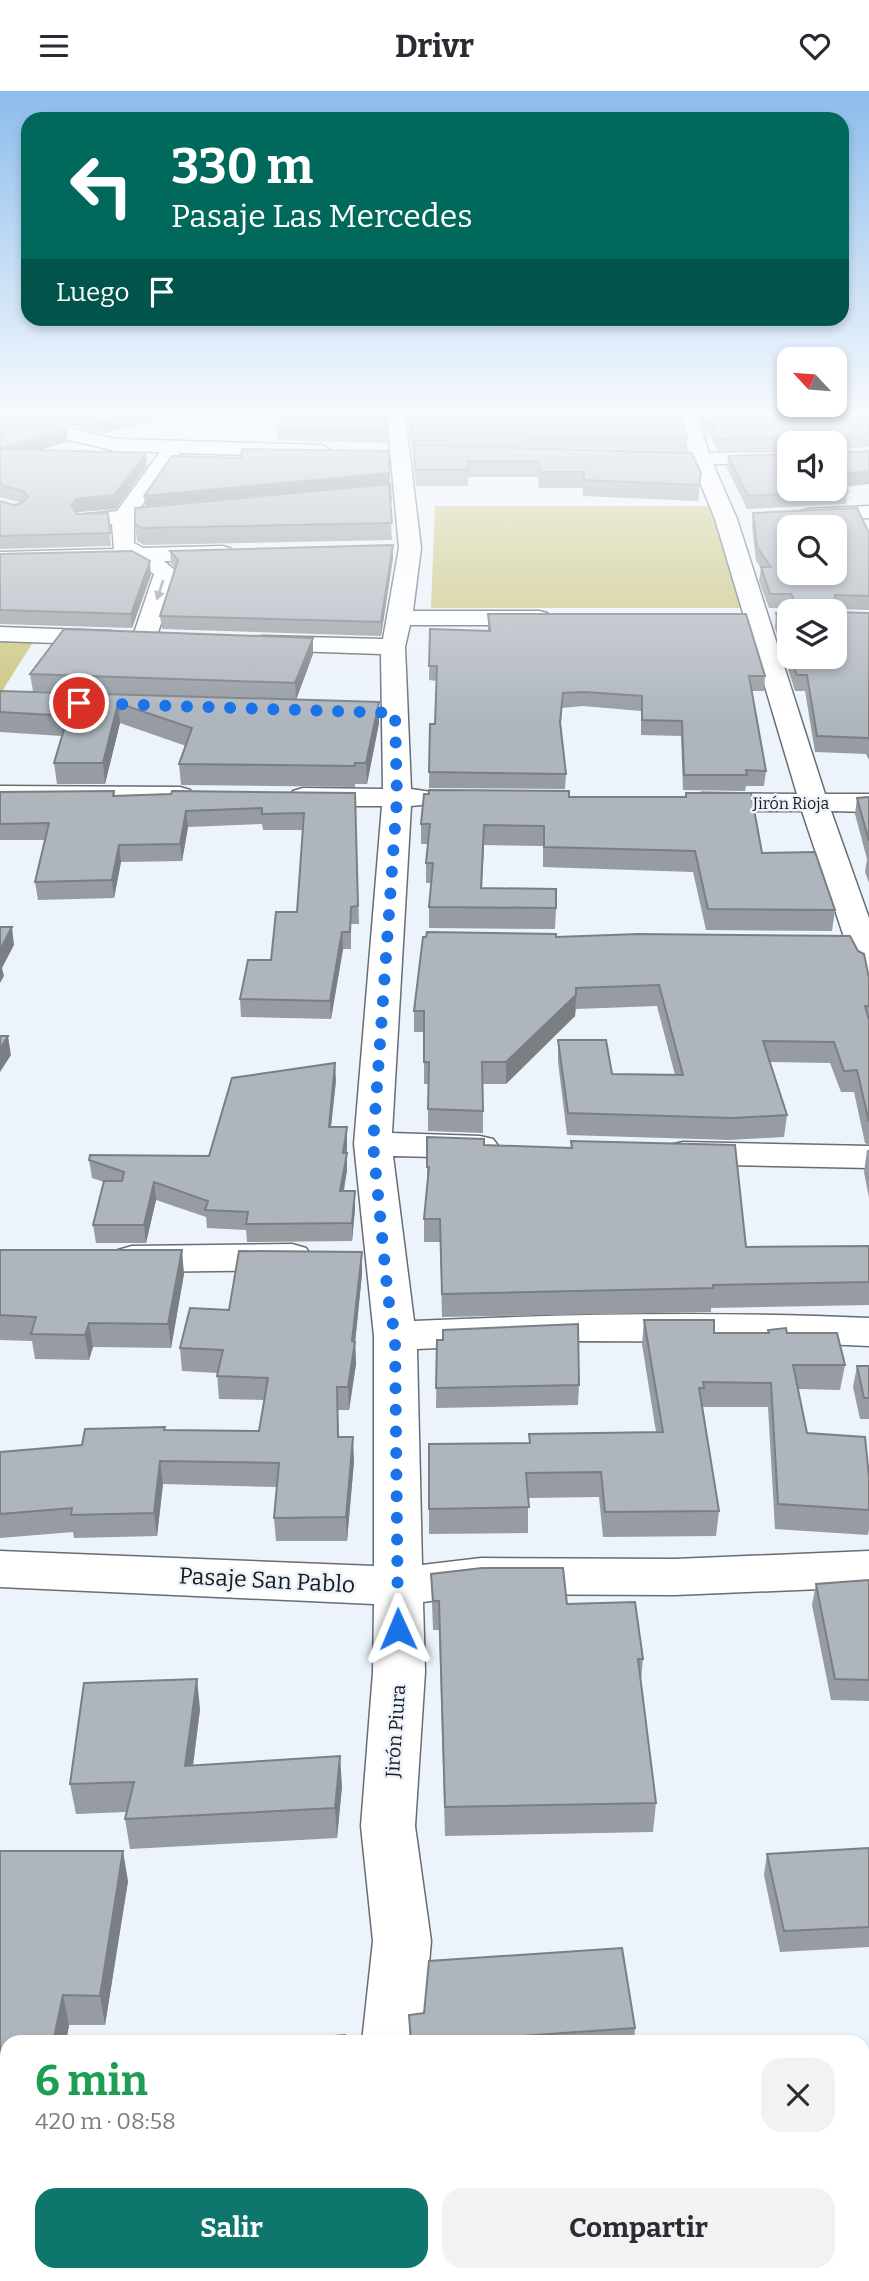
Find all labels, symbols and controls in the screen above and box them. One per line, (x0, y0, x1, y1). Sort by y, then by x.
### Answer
icon: menu (35, 27, 73, 65)
text: Drivr (395, 27, 474, 65)
icon: heart (796, 27, 834, 65)
text: 330 m (171, 137, 313, 196)
icon: left (56, 140, 147, 231)
text: Pasaje Las Mercedes (171, 197, 473, 235)
icon: arrive (143, 273, 181, 311)
text: Luego (56, 277, 129, 308)
north arrow (777, 347, 847, 417)
map controls (777, 347, 847, 669)
button: sound (777, 431, 847, 501)
button: search (777, 515, 847, 585)
one-way arrow (155, 579, 165, 600)
button: layers (777, 599, 847, 669)
pin (49, 673, 109, 733)
icon: arrive (60, 684, 98, 722)
street label: Jirón Rioja (752, 794, 830, 813)
street label: Pasaje San Pablo (178, 1561, 356, 1599)
position arrow (361, 1592, 435, 1666)
street label: Jirón Piura (381, 1683, 410, 1779)
text: 6 min (35, 2056, 148, 2106)
button: close (761, 2058, 835, 2132)
text: 420 m · 08:58 (35, 2107, 176, 2135)
button: Salir (35, 2188, 428, 2268)
button: Compartir (442, 2188, 835, 2268)

